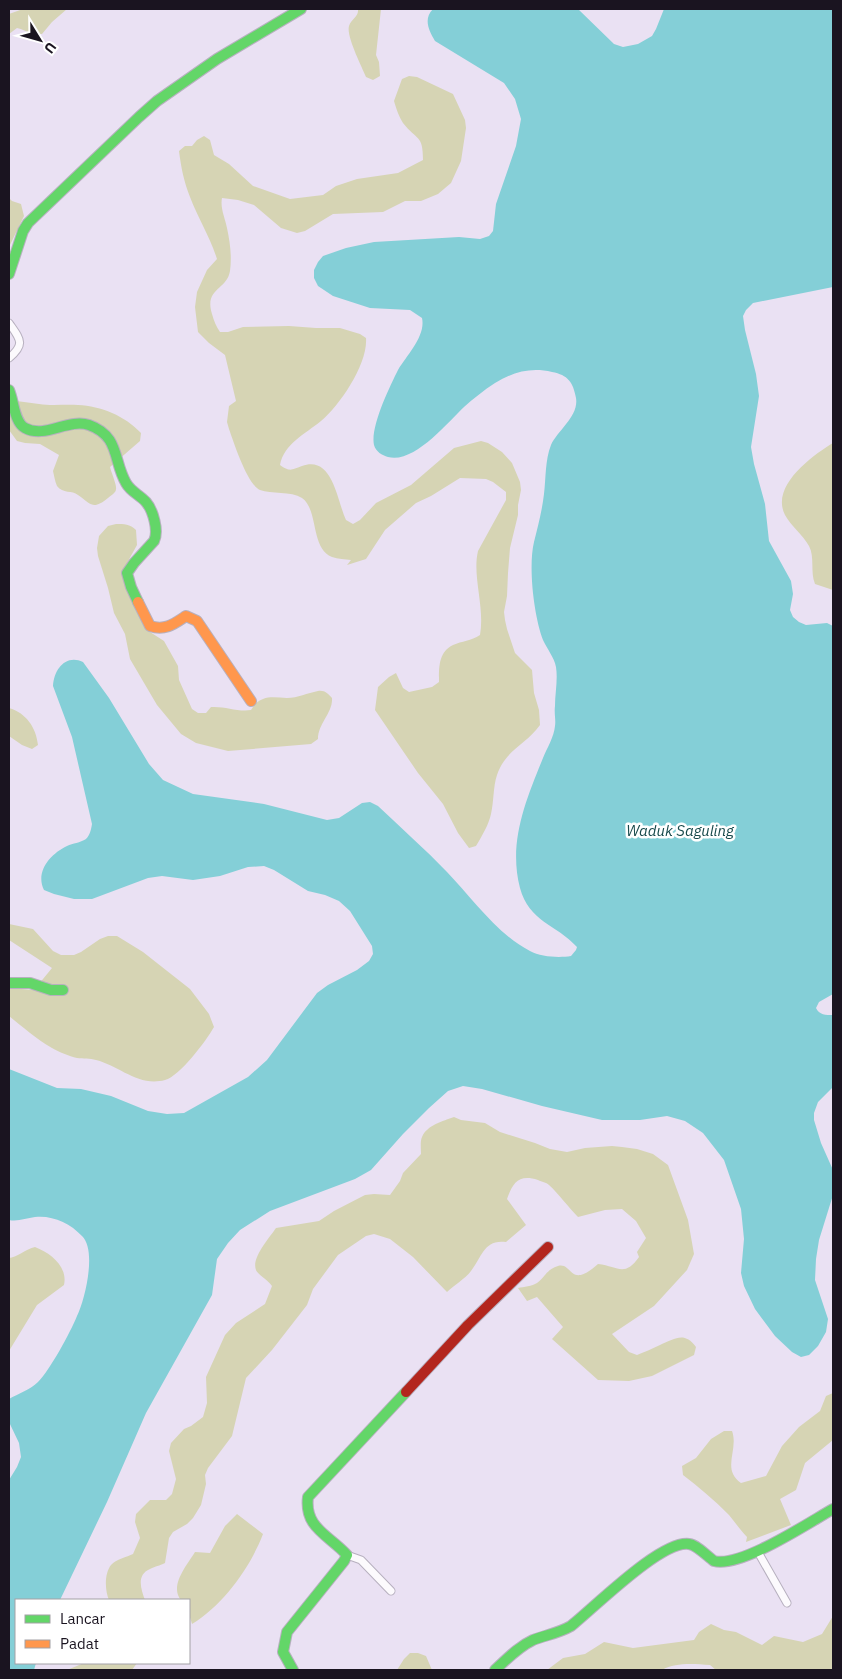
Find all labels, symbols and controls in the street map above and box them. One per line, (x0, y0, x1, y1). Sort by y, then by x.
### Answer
north arrow (15, 15, 65, 65)
text: U (40, 39, 60, 57)
water label: Waduk Saguling (626, 821, 735, 840)
legend (15, 1599, 190, 1664)
text: Lancar (60, 1609, 106, 1628)
text: Padat (60, 1634, 99, 1653)

